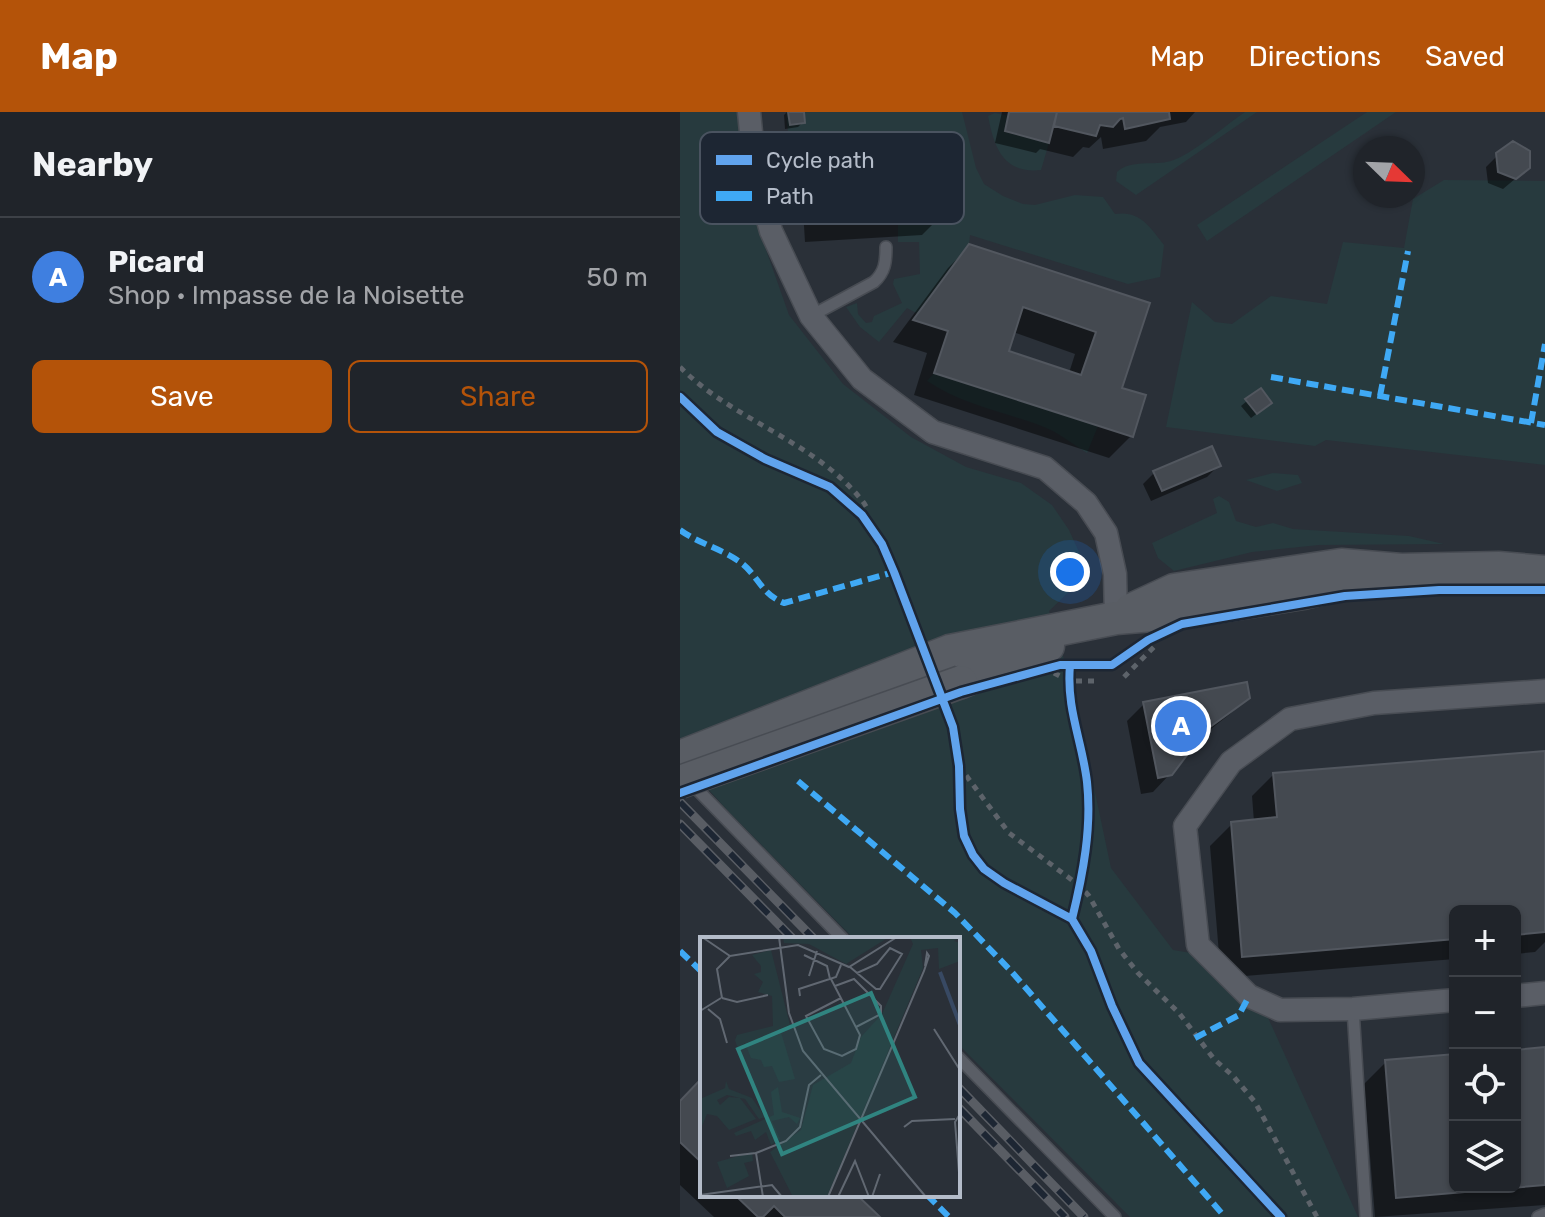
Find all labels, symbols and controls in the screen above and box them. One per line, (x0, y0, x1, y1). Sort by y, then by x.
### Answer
text: Map (40, 33, 118, 79)
text: Map (1150, 40, 1204, 73)
text: Directions (1248, 40, 1381, 73)
text: Saved (1425, 40, 1505, 73)
legend (700, 132, 964, 224)
north arrow (1353, 136, 1425, 208)
text: Nearby (32, 144, 153, 185)
text: Cycle path (766, 147, 875, 174)
text: Path (766, 183, 814, 210)
text: Picard (108, 244, 205, 280)
text: A (49, 262, 67, 293)
text: 50 m (587, 262, 648, 293)
text: Shop · Impasse de la Noisette (108, 280, 465, 311)
button: Save (32, 360, 332, 433)
button: Share (348, 360, 648, 433)
your location (1050, 552, 1090, 592)
pin: A (1155, 696, 1207, 756)
map controls (1449, 905, 1521, 1193)
button: + (1449, 905, 1521, 977)
inset map (700, 937, 960, 1197)
button: − (1449, 977, 1521, 1049)
button: locate (1449, 1049, 1521, 1121)
button: layers (1449, 1121, 1521, 1193)

